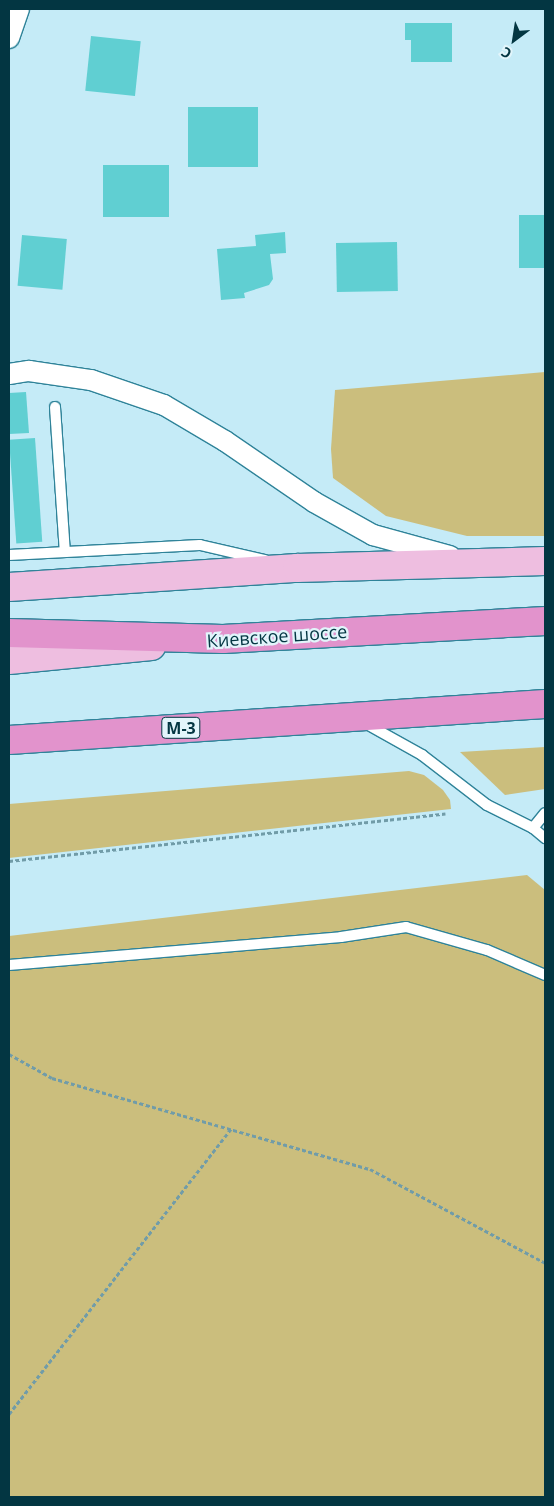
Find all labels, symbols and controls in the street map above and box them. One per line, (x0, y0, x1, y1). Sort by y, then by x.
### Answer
north arrow (489, 15, 539, 65)
text: С (497, 43, 515, 64)
street label: Киевское шоссе (206, 620, 348, 652)
road number: М-3 (161, 714, 201, 741)

